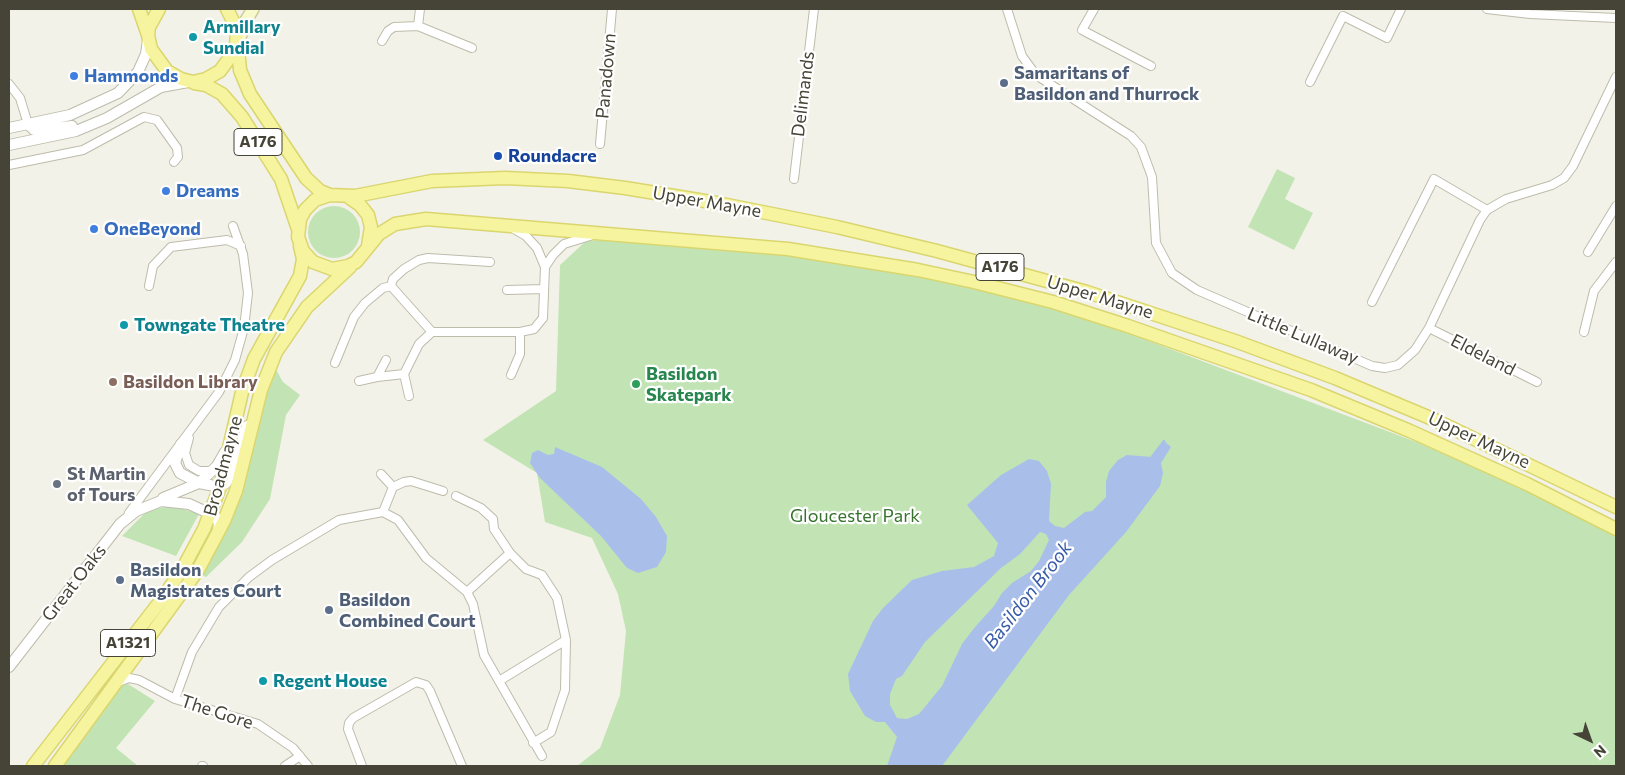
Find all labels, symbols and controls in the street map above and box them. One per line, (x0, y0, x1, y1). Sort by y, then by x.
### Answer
place label: Armillary Sundial (203, 16, 281, 58)
marker: Armillary Sundial (187, 31, 199, 43)
street label: Panadown (591, 32, 621, 120)
street label: Delimands (787, 50, 819, 138)
place label: Samaritans of Basildon and Thurrock (1014, 62, 1199, 104)
place label: Hammonds (84, 65, 178, 87)
marker: Hammonds (68, 70, 80, 82)
marker: Samaritans of Basildon and Thurrock (998, 77, 1010, 89)
road number: A176 (234, 128, 282, 156)
place label: Roundacre (508, 145, 597, 167)
marker: Roundacre (492, 150, 504, 162)
place label: Dreams (176, 180, 239, 202)
street label: Upper Mayne (651, 182, 763, 222)
marker: Dreams (160, 185, 172, 197)
place label: OneBeyond (104, 218, 201, 240)
marker: OneBeyond (88, 223, 100, 235)
road number: A176 (976, 253, 1024, 280)
street label: Upper Mayne (1044, 271, 1156, 323)
street label: Little Lullaway (1244, 303, 1362, 369)
place label: Towngate Theatre (134, 314, 285, 336)
marker: Towngate Theatre (118, 319, 130, 331)
street label: Eldeland (1447, 330, 1519, 380)
place label: Basildon Skatepark (646, 363, 732, 406)
place label: Basildon Library (123, 371, 258, 393)
marker: Basildon Library (107, 376, 119, 388)
marker: Basildon Skatepark (630, 378, 642, 390)
street label: Upper Mayne (1425, 407, 1533, 473)
street label: Broadmayne (199, 413, 247, 519)
place label: St Martin of Tours (67, 463, 146, 506)
marker: St Martin of Tours (51, 478, 63, 490)
park label: Gloucester Park (790, 505, 920, 527)
water label: Basildon Brook (979, 537, 1077, 653)
street label: Great Oaks (37, 540, 111, 626)
place label: Basildon Magistrates Court (130, 559, 281, 602)
marker: Basildon Magistrates Court (114, 574, 126, 586)
place label: Basildon Combined Court (339, 589, 476, 632)
marker: Basildon Combined Court (323, 604, 335, 616)
road number: A1321 (100, 630, 156, 656)
place label: Regent House (273, 670, 387, 692)
marker: Regent House (257, 675, 269, 687)
street label: The Gore (178, 690, 256, 734)
north arrow (1565, 715, 1615, 765)
text: N (1591, 742, 1610, 761)

